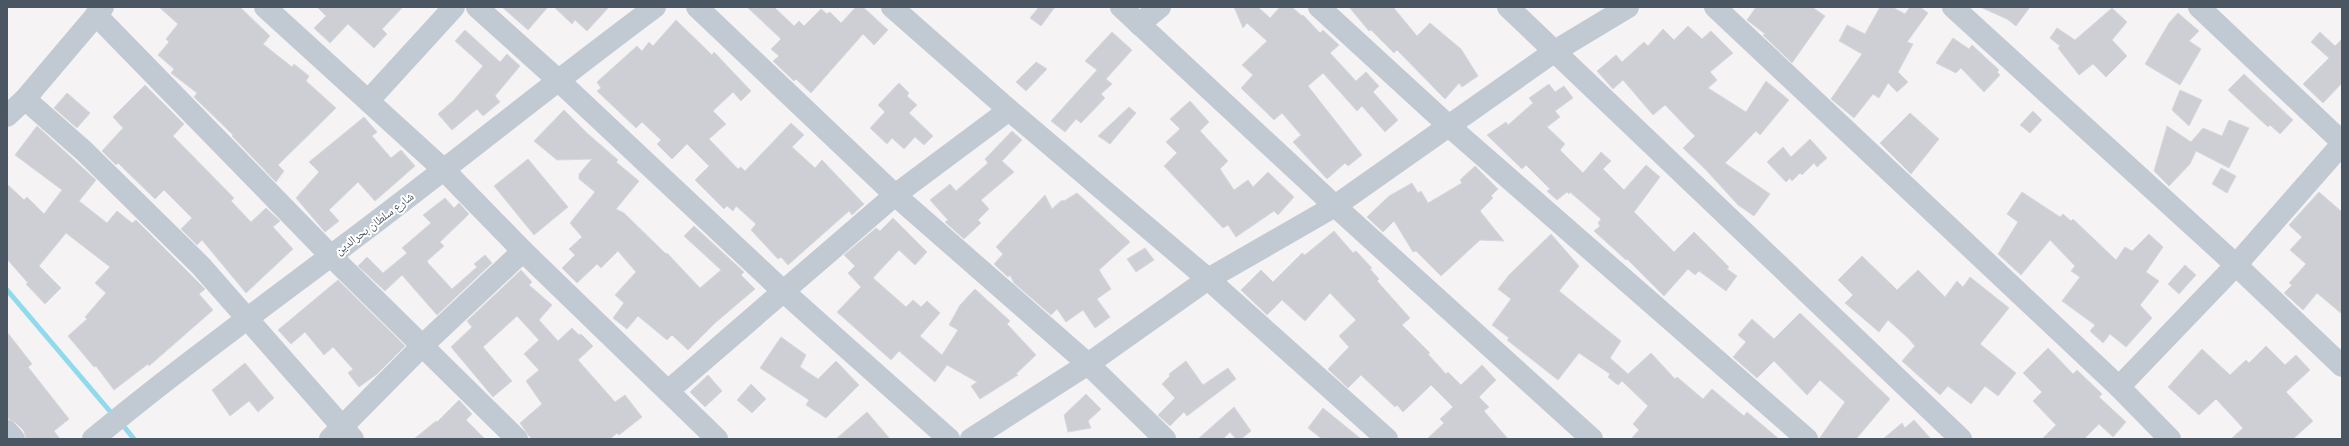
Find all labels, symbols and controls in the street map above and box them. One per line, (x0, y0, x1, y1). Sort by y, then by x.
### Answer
street label: شارع سلطان بحرالدين (332, 188, 417, 258)

